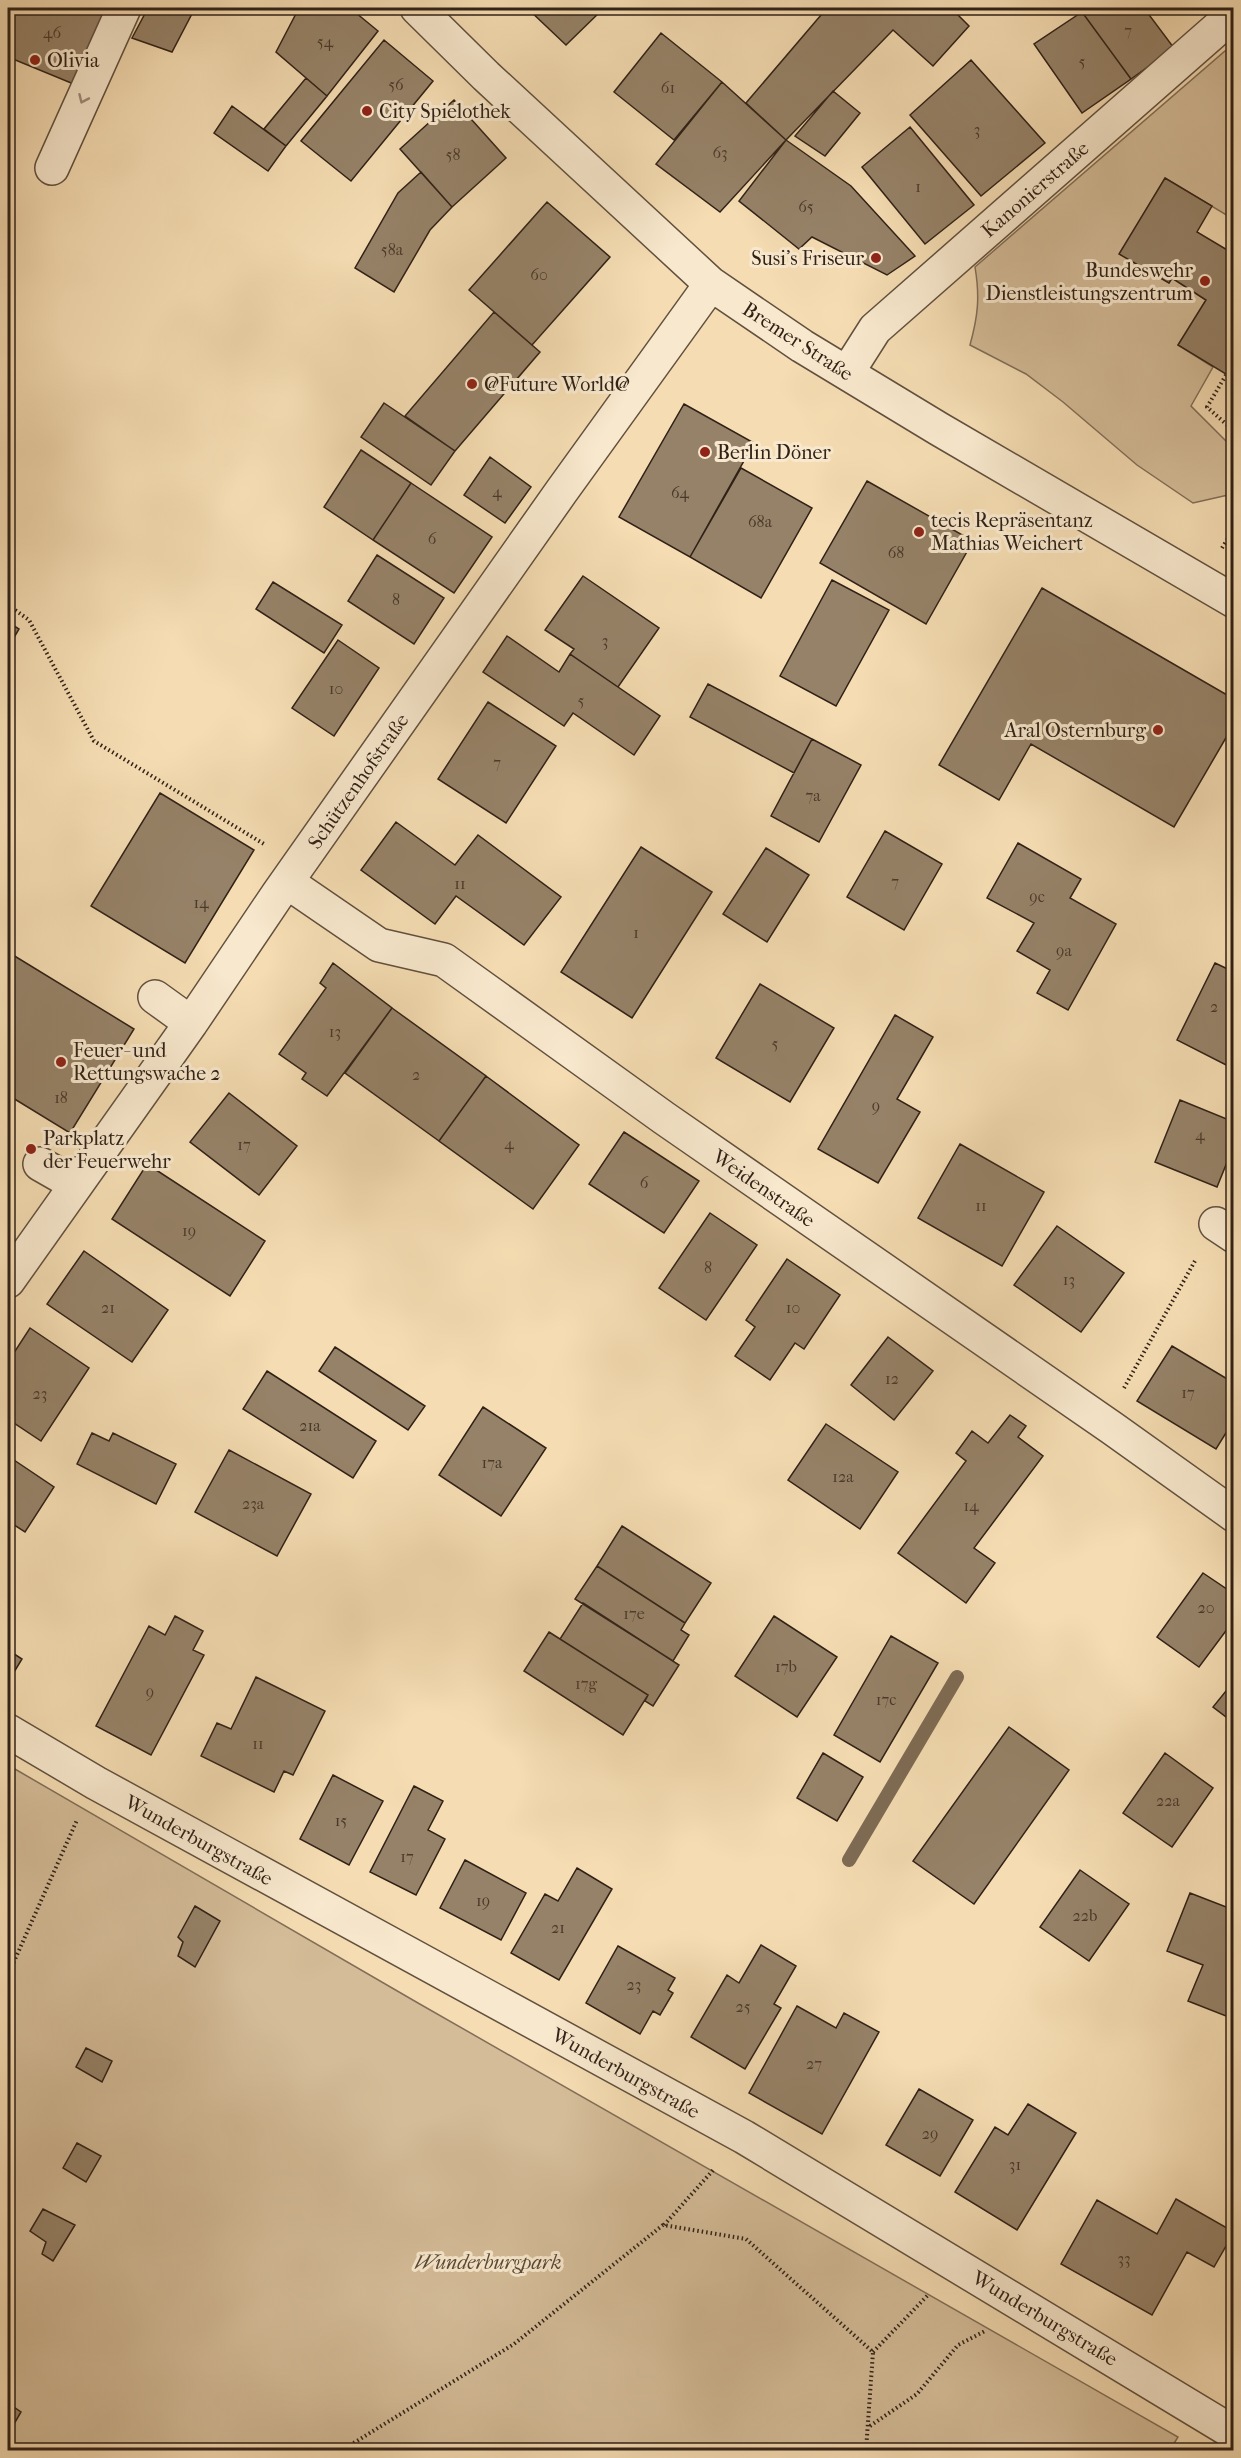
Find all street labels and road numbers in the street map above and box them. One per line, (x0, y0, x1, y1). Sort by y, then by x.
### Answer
street label: Kanonierstraße (977, 137, 1094, 242)
street label: Bremer Straße (738, 297, 857, 386)
street label: Schützenhofstraße (303, 709, 414, 853)
street label: Weidenstraße (707, 1144, 819, 1232)
street label: Wunderburgstraße (120, 1790, 277, 1891)
street label: Wunderburgstraße (547, 2023, 704, 2124)
street label: Wunderburgstraße (967, 2266, 1122, 2371)

